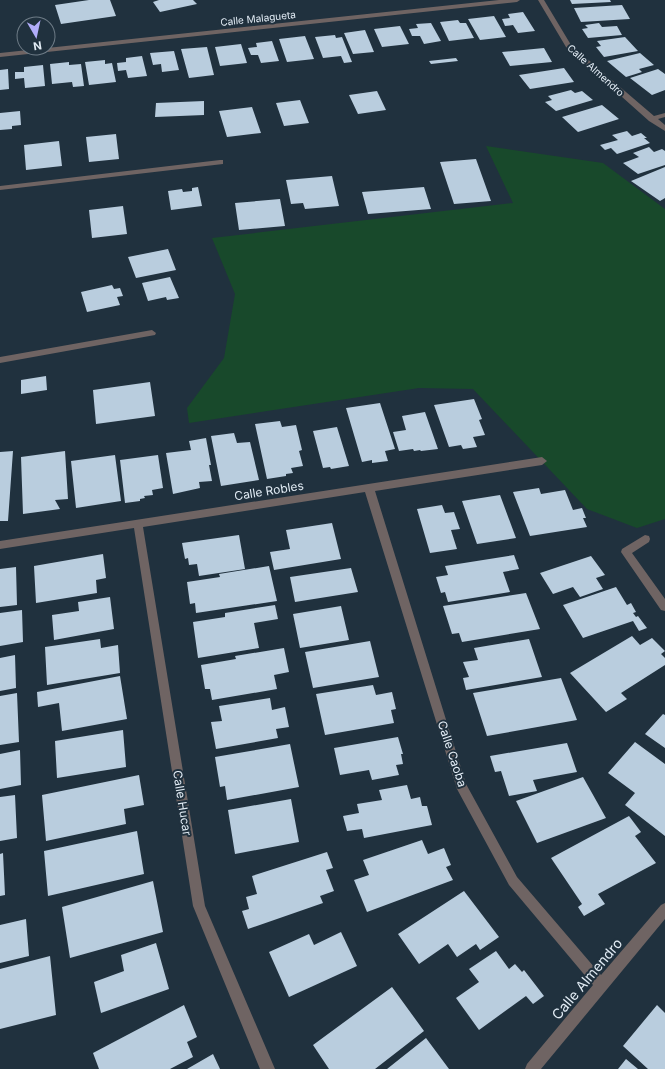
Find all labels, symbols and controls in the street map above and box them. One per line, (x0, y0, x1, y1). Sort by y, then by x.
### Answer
street label: Calle Malagueta (220, 8, 296, 28)
north arrow (16, 16, 56, 56)
text: N (32, 38, 43, 53)
street label: Calle Almendro (565, 41, 627, 99)
street label: Calle Robles (233, 478, 305, 503)
street label: Calle Caoba (435, 719, 470, 789)
street label: Calle Hucar (170, 769, 195, 837)
street label: Calle Almendro (548, 935, 626, 1023)

